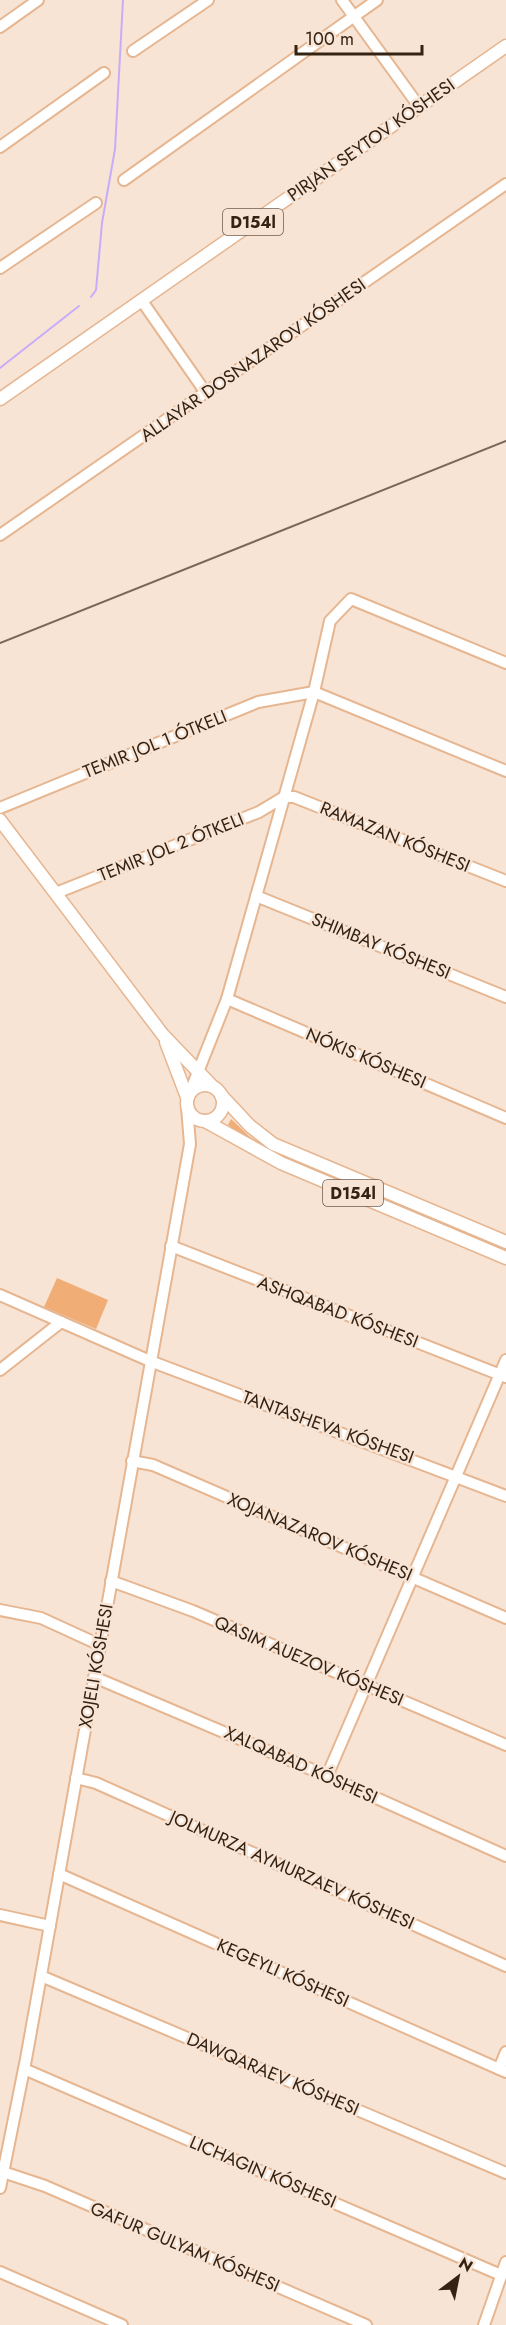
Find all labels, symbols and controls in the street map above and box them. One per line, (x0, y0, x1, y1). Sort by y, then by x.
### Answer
scale bar (296, 18, 422, 56)
text: 100 m (305, 26, 354, 52)
street label: PIRJAN SEYTOV KÓSHESI (282, 72, 460, 208)
road number: D154l (223, 209, 283, 235)
street label: ALLAYAR DOSNAZAROV KÓSHESI (135, 272, 371, 448)
street label: TEMIR JOL 1 ÓTKELI (79, 703, 231, 785)
street label: RAMAZAN KÓSHESI (316, 795, 474, 879)
street label: TEMIR JOL 2 ÓTKELI (94, 806, 248, 888)
street label: SHIMBAY KÓSHESI (308, 906, 454, 986)
street label: NÓKIS KÓSHESI (302, 1021, 430, 1095)
road number: D154l (323, 1180, 383, 1206)
street label: ASHQABAD KÓSHESI (254, 1269, 422, 1355)
street label: TANTASHEVA KÓSHESI (238, 1384, 418, 1470)
street label: XOJANAZAROV KÓSHESI (224, 1486, 416, 1588)
street label: XOJELI KÓSHESI (72, 1602, 120, 1730)
street label: QASIM AUEZOV KÓSHESI (210, 1609, 408, 1713)
street label: XALQABAD KÓSHESI (220, 1720, 382, 1810)
street label: JOLMURZA AYMURZAEV KÓSHESI (164, 1803, 419, 1936)
street label: KEGEYLI KÓSHESI (213, 1932, 353, 2014)
street label: DAWQARAEV KÓSHESI (183, 2026, 363, 2122)
street label: LICHAGIN KÓSHESI (186, 2129, 340, 2215)
street label: GAFUR GULYAM KÓSHESI (86, 2195, 284, 2299)
north arrow (428, 2247, 488, 2307)
text: N (454, 2252, 477, 2278)

